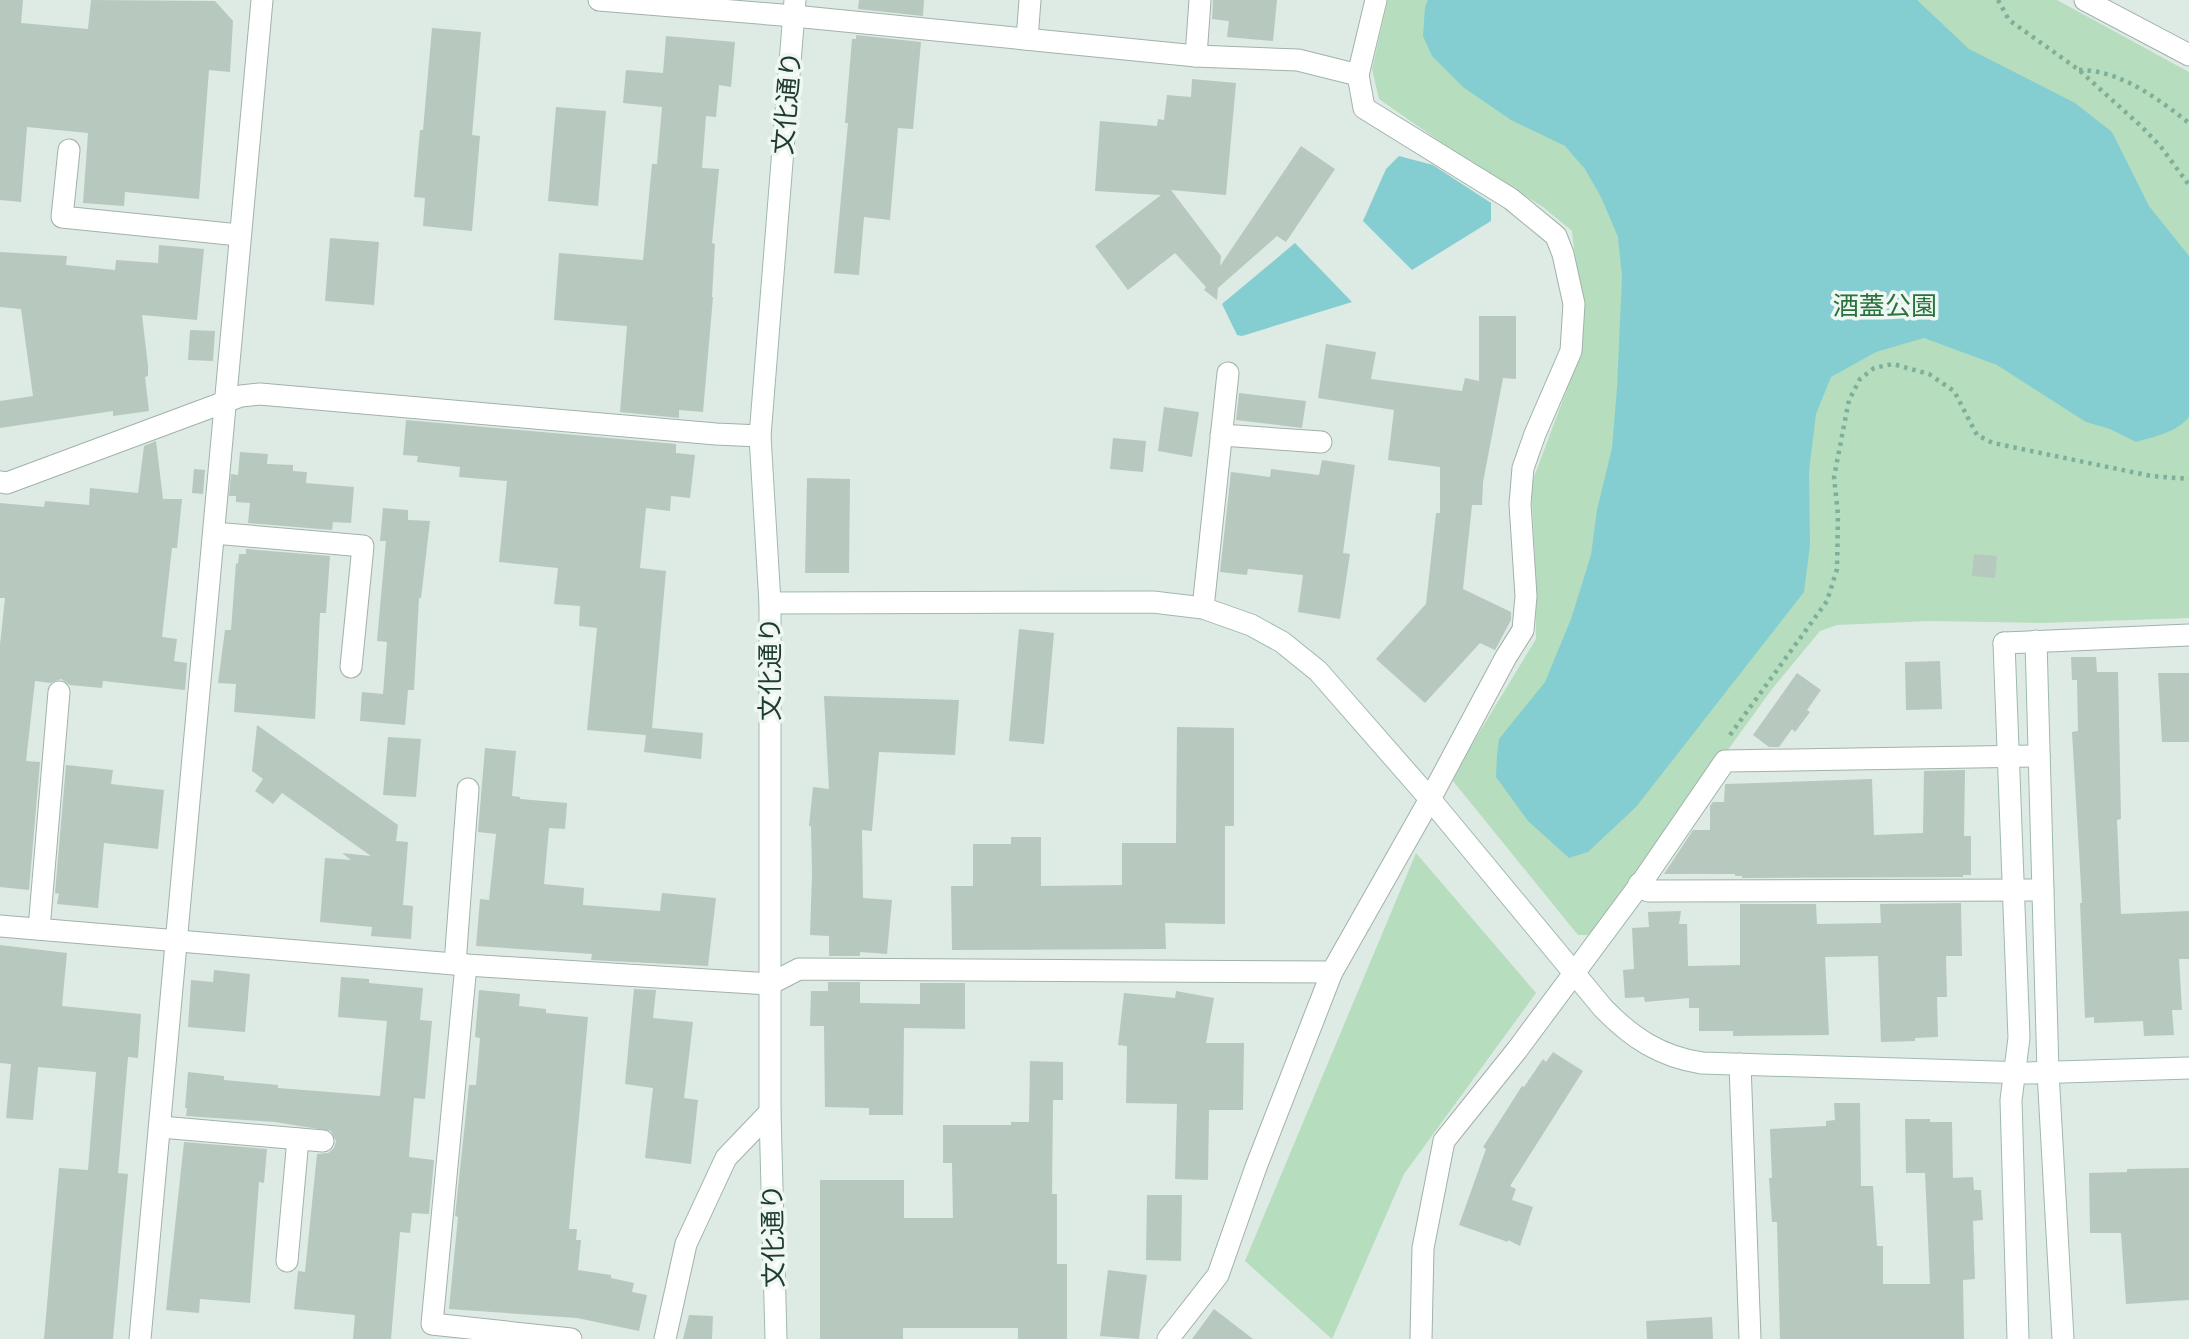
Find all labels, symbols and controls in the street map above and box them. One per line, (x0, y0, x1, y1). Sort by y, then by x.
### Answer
street label: 文化通り (766, 50, 805, 156)
park label: 酒蓋公園 (1833, 289, 1937, 320)
street label: 文化通り (753, 617, 784, 721)
street label: 文化通り (755, 1184, 788, 1288)

